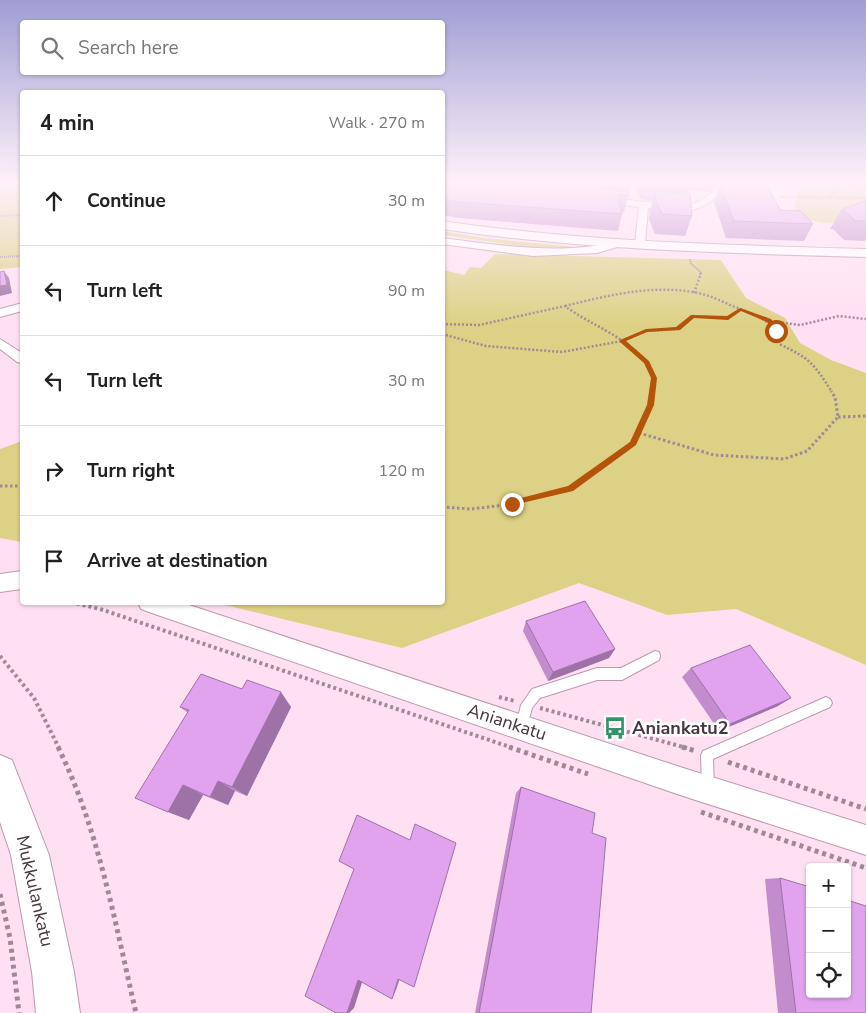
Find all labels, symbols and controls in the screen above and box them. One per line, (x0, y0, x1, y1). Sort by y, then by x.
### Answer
search box (20, 20, 445, 75)
icon: search (38, 34, 66, 62)
text: Search here (78, 35, 179, 61)
text: 4 min (40, 109, 94, 137)
text: Walk · 270 m (329, 112, 425, 134)
icon: ahead (40, 187, 68, 215)
text: Continue (87, 188, 166, 214)
text: 30 m (388, 190, 425, 212)
icon: left (40, 277, 68, 305)
text: Turn left (87, 278, 162, 304)
text: 90 m (388, 280, 425, 302)
route start (765, 320, 788, 343)
icon: left (40, 367, 68, 395)
text: Turn left (87, 368, 162, 394)
text: 30 m (388, 370, 425, 392)
icon: right (40, 457, 68, 485)
text: Turn right (87, 458, 174, 484)
text: 120 m (378, 460, 425, 482)
route end (501, 493, 524, 516)
icon: arrive (40, 547, 68, 575)
text: Arrive at destination (87, 548, 268, 574)
street label: Aniankatu (464, 698, 550, 746)
bus stop icon: Aniankatu2 (602, 715, 628, 741)
place label: Aniankatu2 (632, 716, 728, 740)
street label: Mukkulankatu (11, 833, 59, 949)
map controls (806, 863, 851, 998)
button: + (806, 863, 851, 908)
button: − (806, 908, 851, 953)
button: locate (806, 953, 851, 998)

